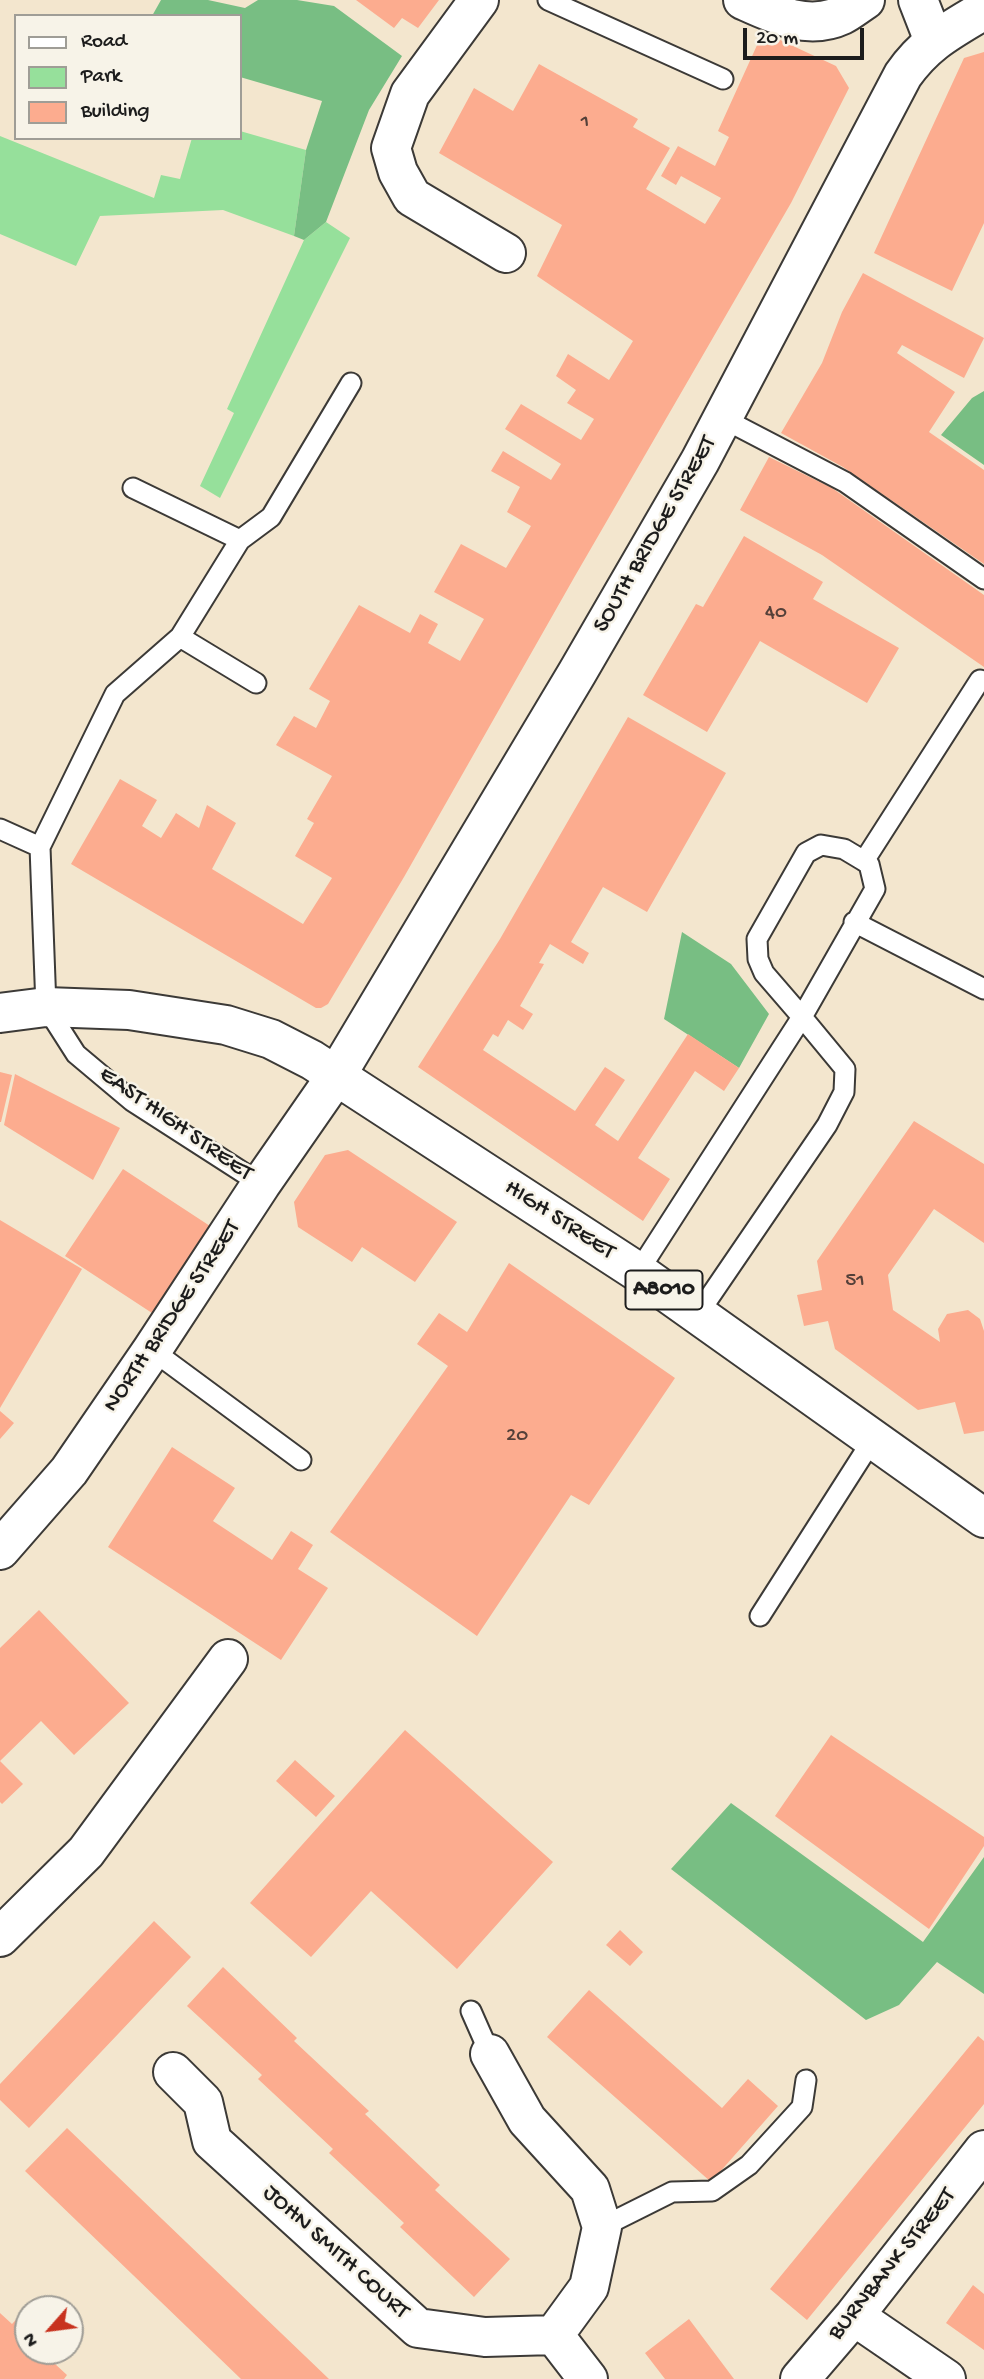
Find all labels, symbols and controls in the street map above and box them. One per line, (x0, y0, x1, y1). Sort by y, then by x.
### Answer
legend (14, 14, 242, 140)
scale bar (746, 14, 867, 58)
text: 20 m (756, 27, 798, 52)
text: Road (81, 30, 127, 55)
text: Park (81, 65, 121, 90)
text: Building (81, 100, 150, 125)
house number: 1 (581, 110, 589, 136)
street label: SOUTH BRIDGE STREET (588, 432, 724, 638)
house number: 40 (765, 601, 787, 627)
street label: EAST HIGH STREET (93, 1061, 257, 1189)
street label: HIGH STREET (498, 1175, 620, 1267)
street label: NORTH BRIDGE STREET (98, 1216, 248, 1418)
house number: 51 (845, 1269, 865, 1295)
road number: A8010 (626, 1270, 702, 1310)
house number: 20 (506, 1424, 528, 1450)
street label: JOHN SMITH COURT (256, 2180, 414, 2326)
street label: BURNBANK STREET (823, 2183, 963, 2347)
north arrow (14, 2295, 84, 2365)
text: N (19, 2328, 45, 2350)

